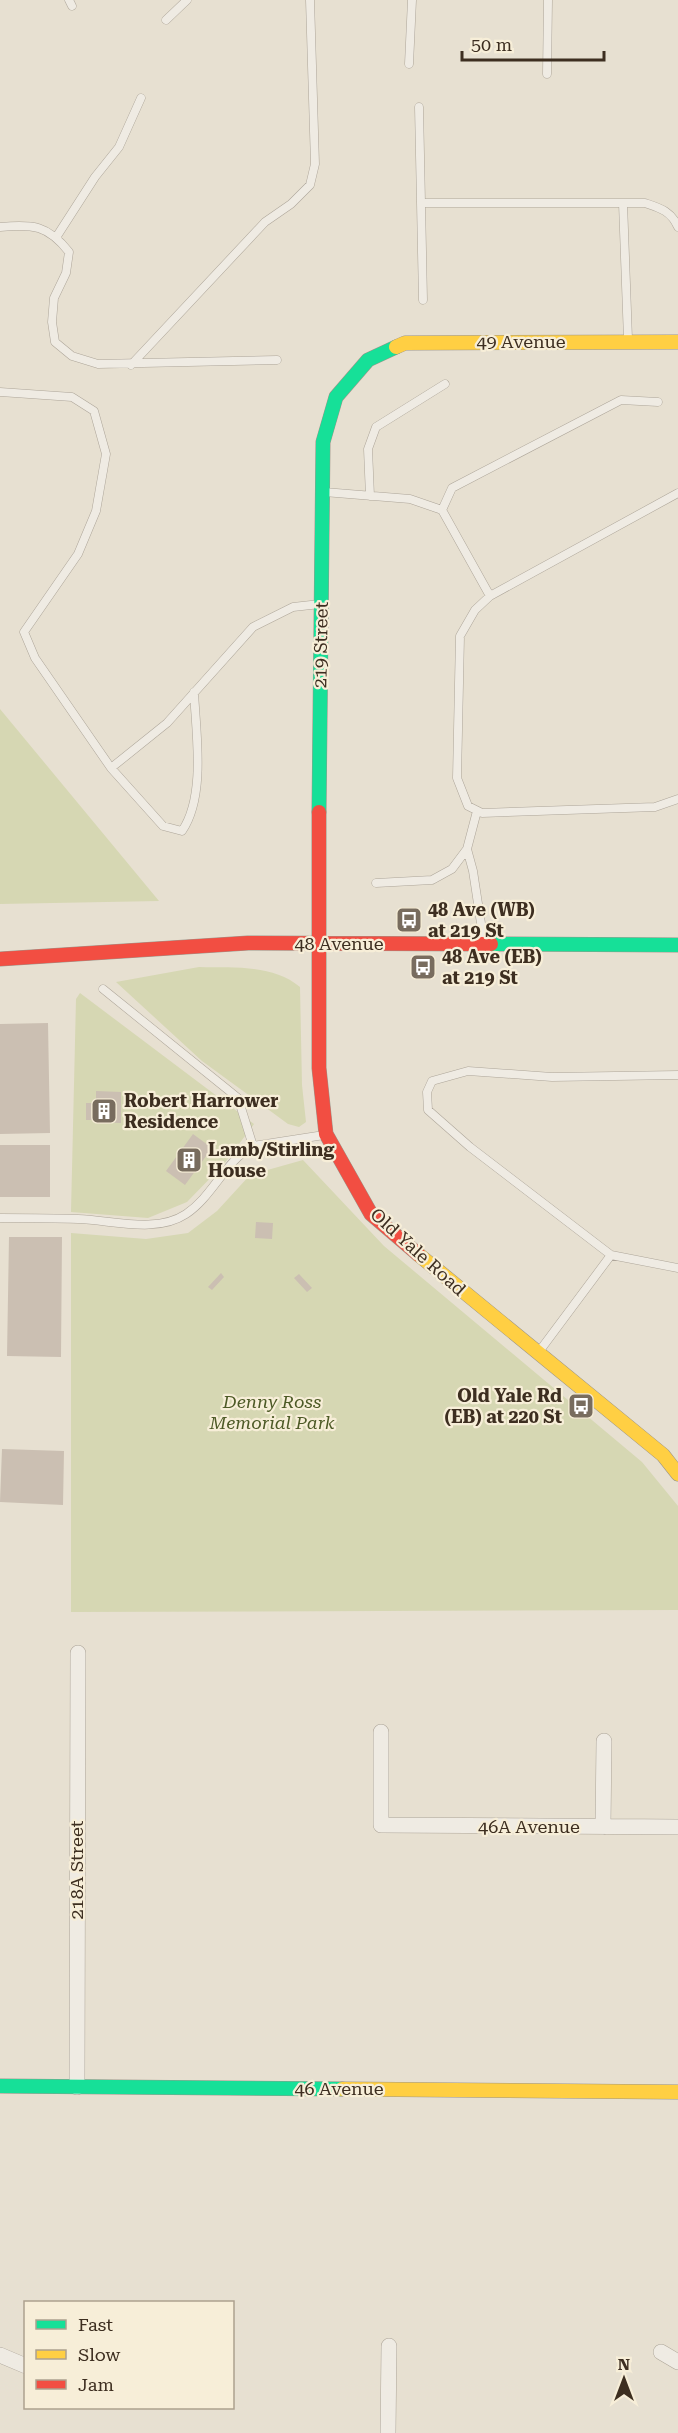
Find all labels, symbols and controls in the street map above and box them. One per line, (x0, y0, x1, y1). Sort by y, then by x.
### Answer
scale bar (462, 24, 604, 62)
text: 50 m (471, 34, 512, 55)
street label: 49 Avenue (476, 331, 566, 352)
street label: 219 Street (309, 601, 332, 688)
place label: 48 Ave (WB) at 219 St (428, 899, 535, 941)
bus stop icon: 48 Ave (WB) at 219 St (394, 905, 424, 935)
street label: 48 Avenue (294, 933, 384, 954)
place label: 48 Ave (EB) at 219 St (442, 946, 542, 988)
bus stop icon: 48 Ave (EB) at 219 St (408, 952, 438, 982)
place label: Robert Harrower Residence (124, 1090, 278, 1132)
building icon: Robert Harrower Residence (89, 1096, 119, 1126)
place label: Lamb/Stirling House (208, 1139, 335, 1181)
building icon: Lamb/Stirling House (174, 1145, 204, 1175)
street label: Old Yale Road (366, 1203, 471, 1300)
place label: Old Yale Rd (EB) at 220 St (444, 1385, 562, 1427)
park label: Denny Ross Memorial Park (208, 1391, 335, 1433)
bus stop icon: Old Yale Rd (EB) at 220 St (566, 1391, 596, 1421)
street label: 46A Avenue (478, 1816, 580, 1837)
street label: 218A Street (66, 1820, 87, 1920)
street label: 46 Avenue (294, 2078, 384, 2099)
legend (24, 2301, 234, 2409)
text: Fast (78, 2314, 113, 2335)
text: Slow (78, 2344, 120, 2365)
north arrow (594, 2349, 654, 2409)
text: N (618, 2355, 630, 2374)
text: Jam (78, 2374, 114, 2395)

